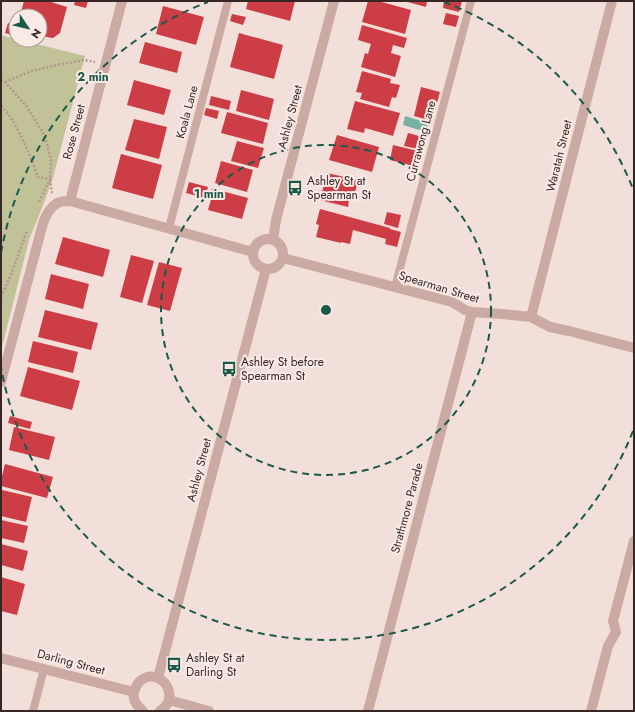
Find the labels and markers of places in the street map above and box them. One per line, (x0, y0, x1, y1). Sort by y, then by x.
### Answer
place label: Ashley St at Spearman St (307, 172, 371, 204)
bus stop icon: Ashley St at Spearman St (286, 179, 304, 197)
centre of rings (319, 303, 333, 317)
place label: Ashley St before Spearman St (241, 353, 324, 385)
bus stop icon: Ashley St before Spearman St (220, 360, 238, 378)
place label: Ashley St at Darling St (186, 649, 245, 681)
bus stop icon: Ashley St at Darling St (165, 656, 183, 674)

